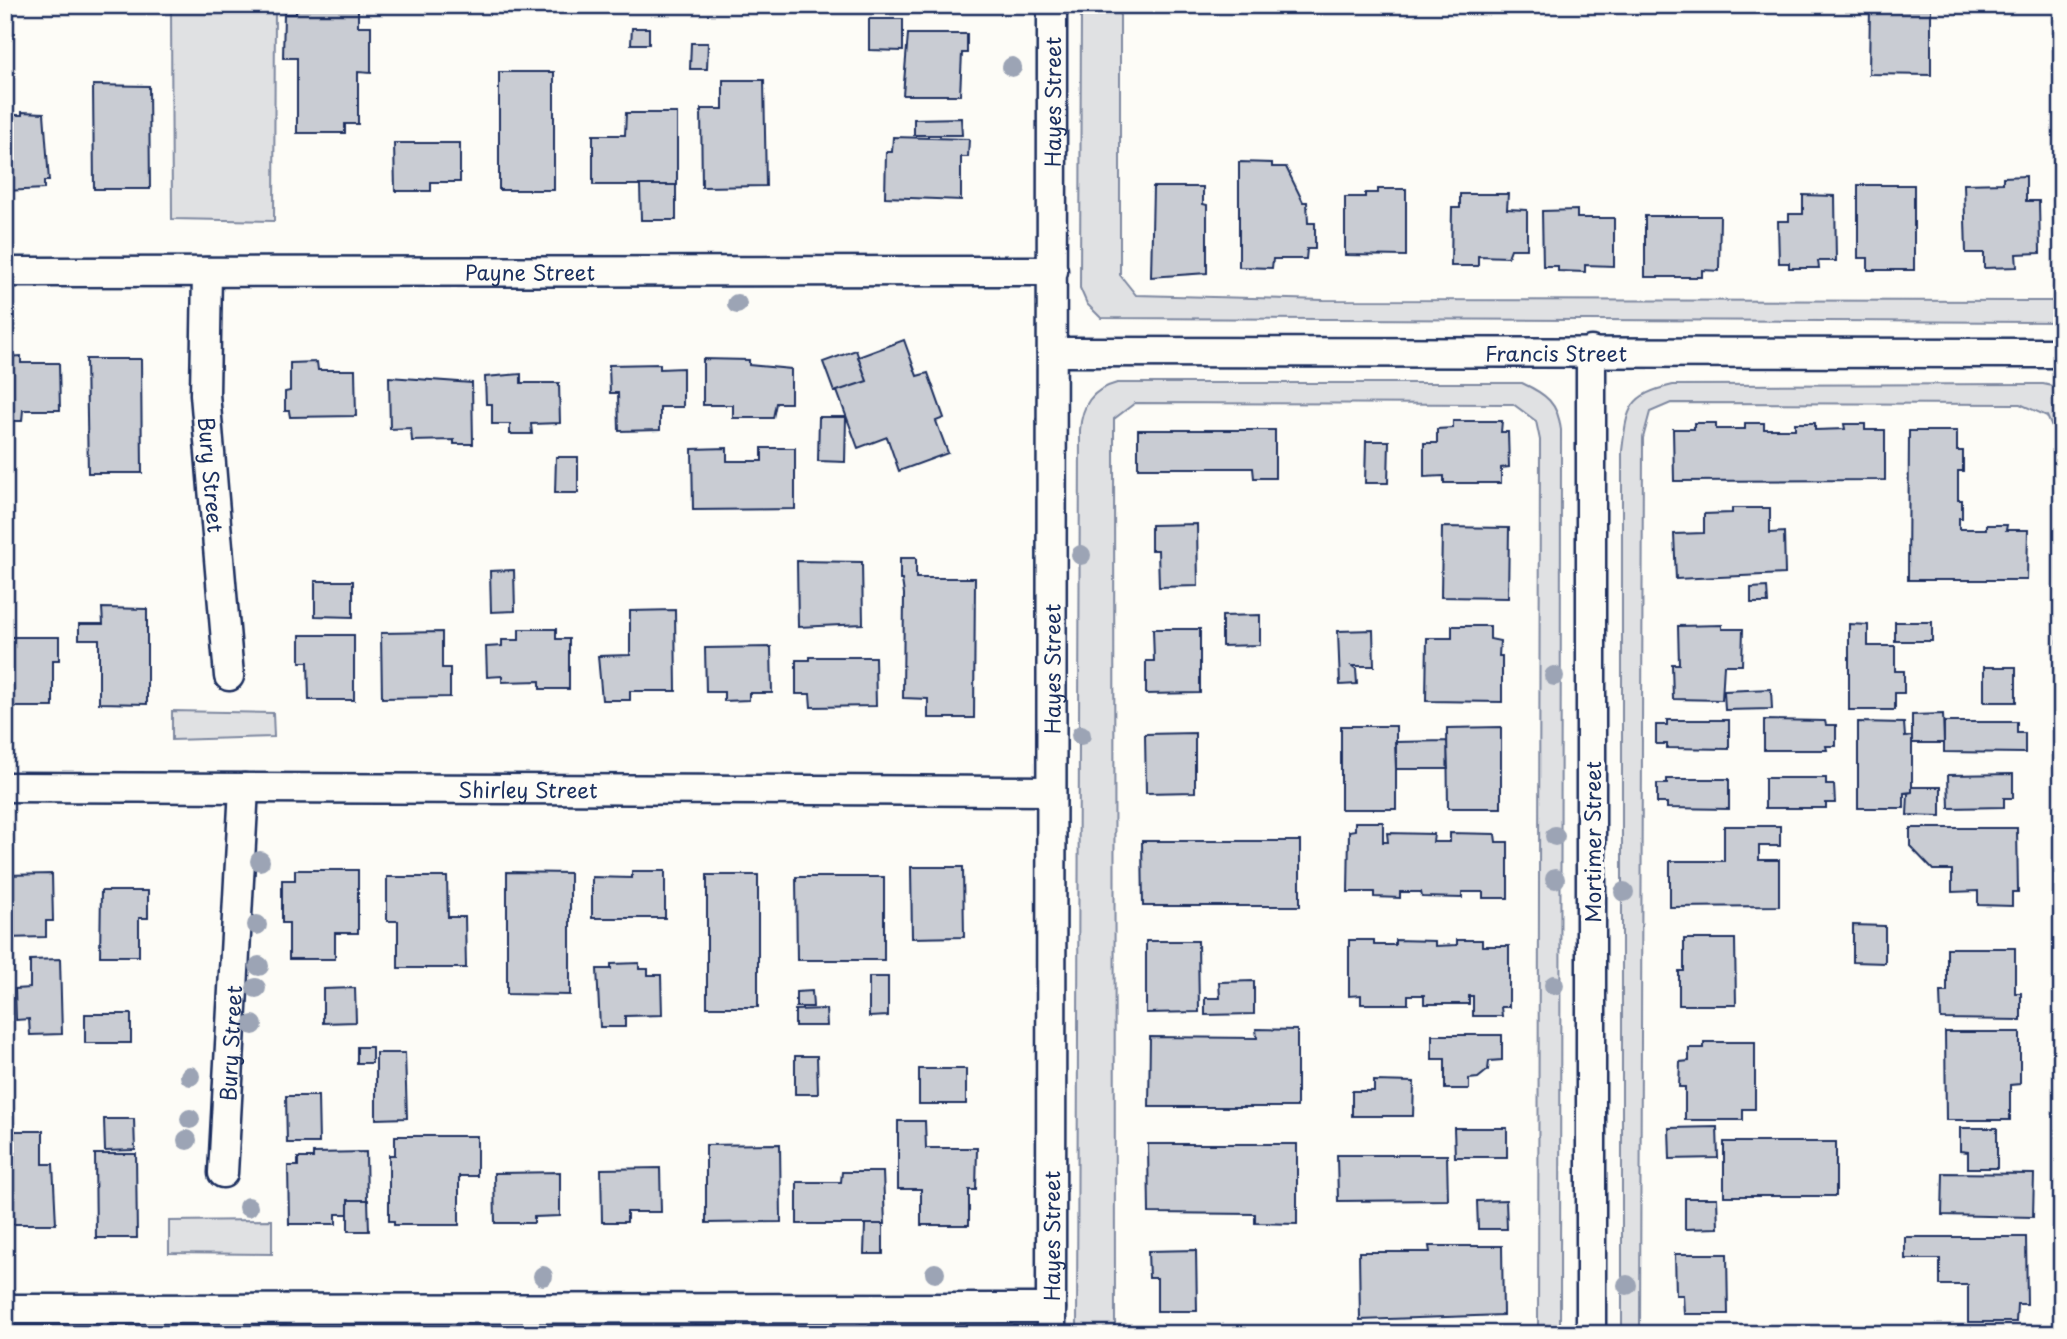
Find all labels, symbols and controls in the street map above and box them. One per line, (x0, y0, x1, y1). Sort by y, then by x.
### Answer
street label: Hayes Street (1036, 37, 1068, 167)
street label: Payne Street (465, 255, 595, 288)
street label: Francis Street (1485, 336, 1627, 369)
street label: Bury Street (191, 415, 233, 534)
street label: Hayes Street (1035, 604, 1068, 734)
street label: Mortimer Street (1576, 761, 1608, 923)
street label: Shirley Street (458, 773, 598, 805)
street label: Bury Street (211, 984, 249, 1102)
street label: Hayes Street (1035, 1171, 1067, 1301)

